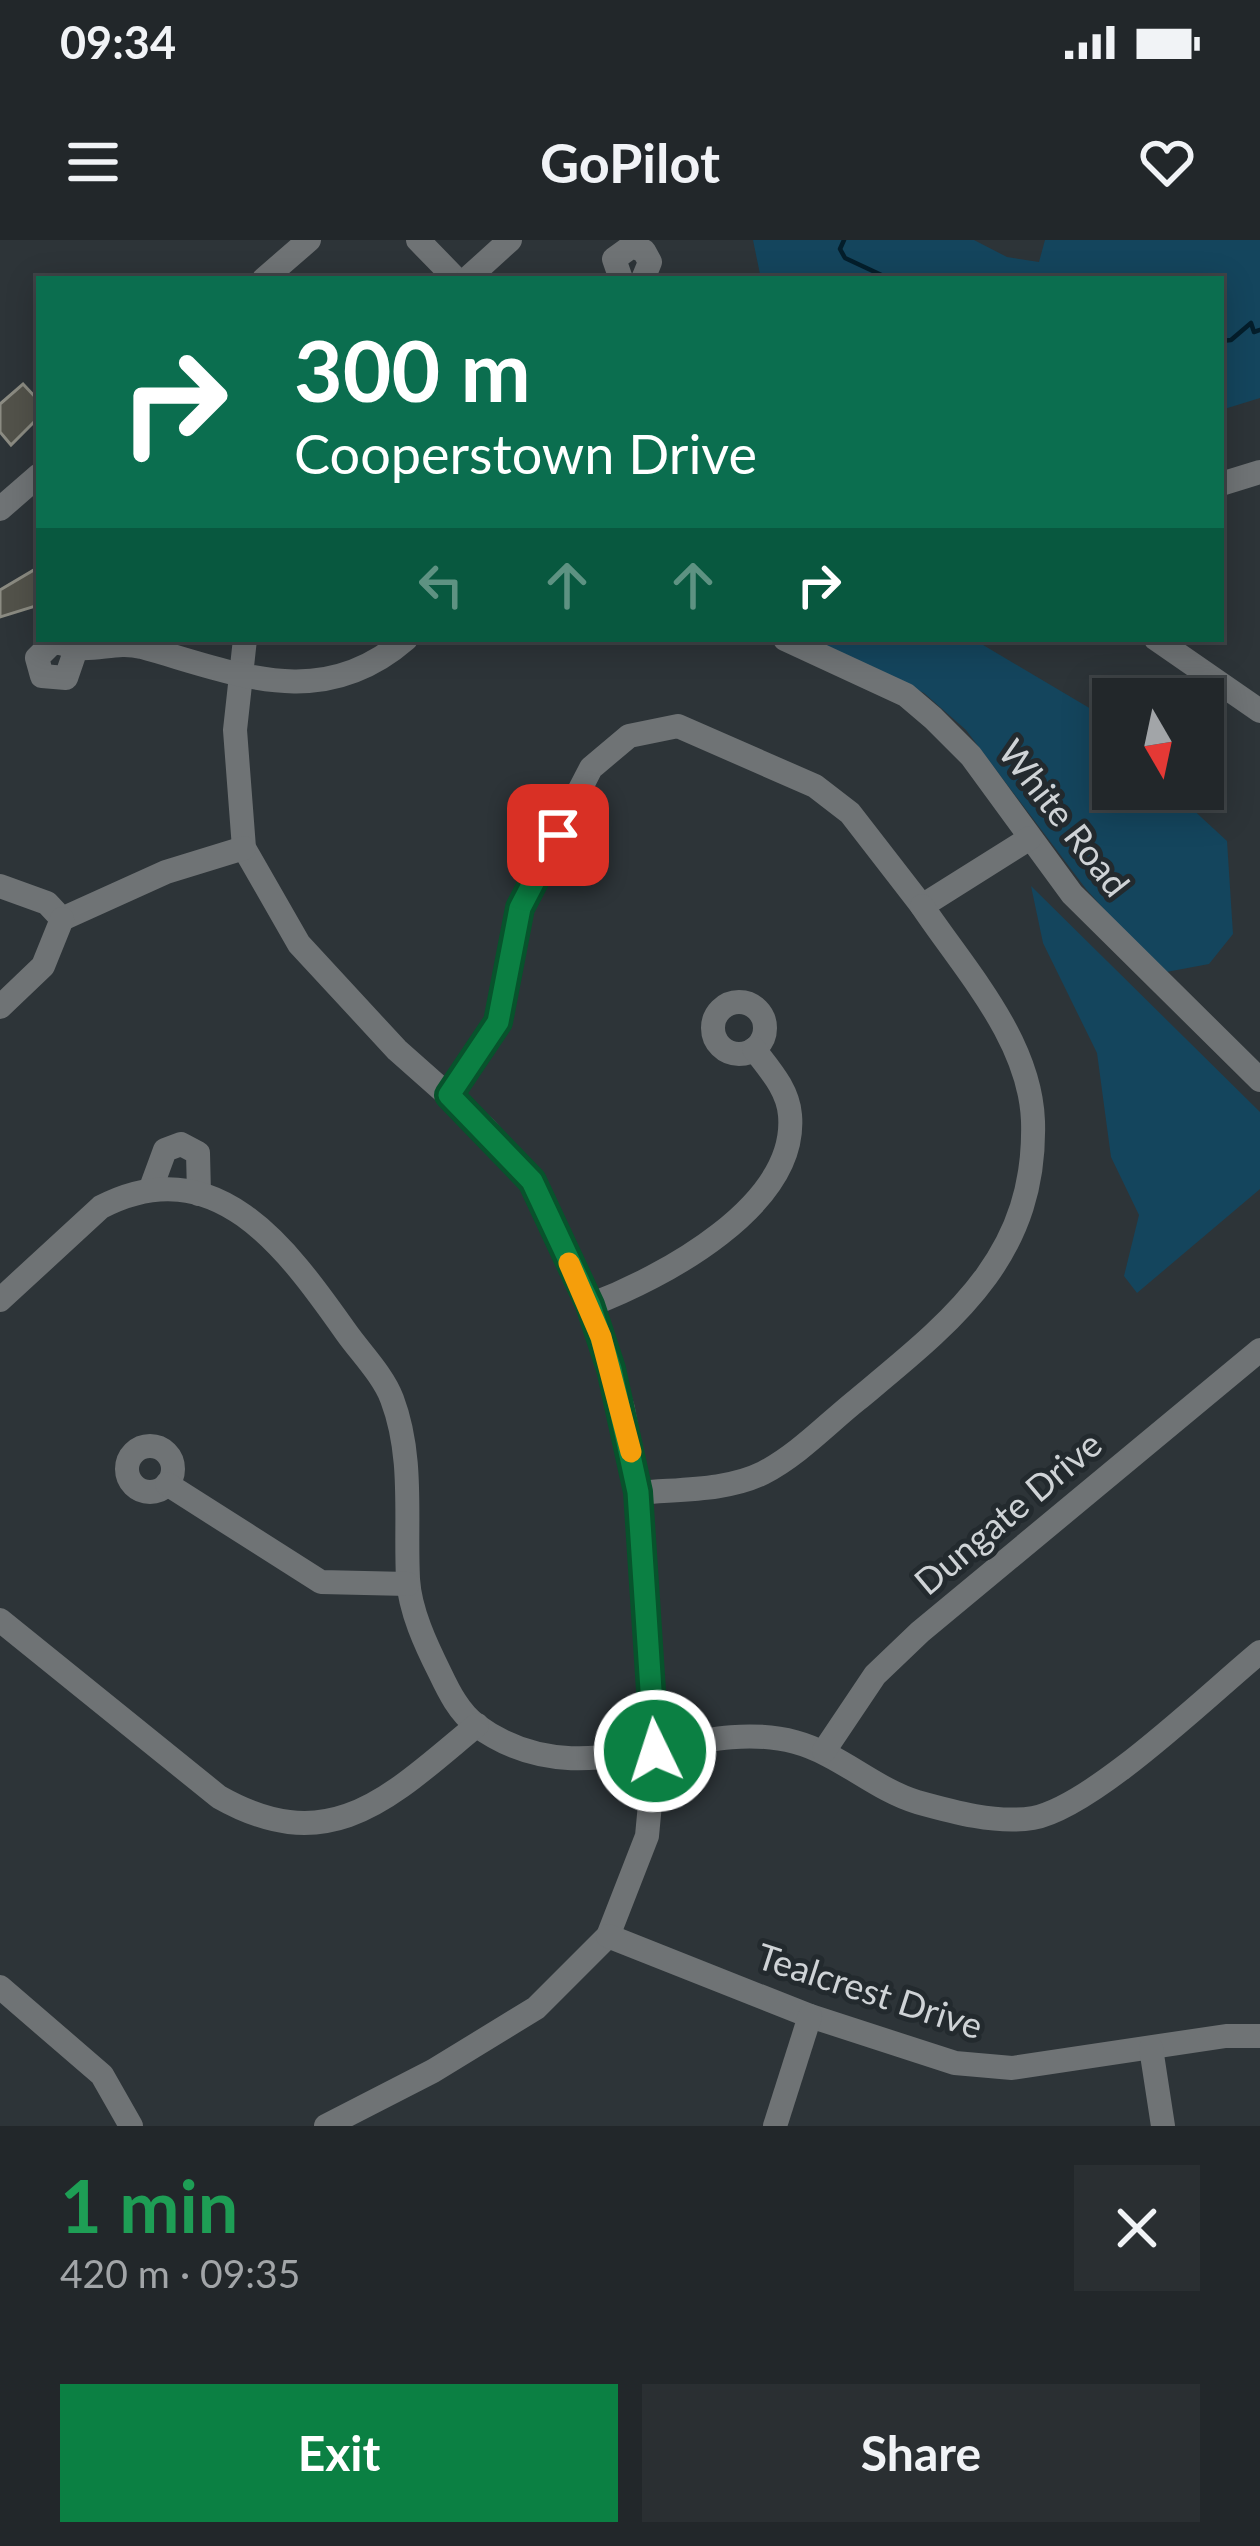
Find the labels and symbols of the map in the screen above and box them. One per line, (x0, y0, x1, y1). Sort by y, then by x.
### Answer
north arrow (1092, 678, 1224, 810)
street label: White Road (990, 730, 1140, 904)
pin (507, 784, 609, 886)
street label: Dungate Drive (905, 1421, 1110, 1603)
position arrow (592, 1688, 718, 1814)
street label: Tealcrest Drive (752, 1933, 989, 2047)

